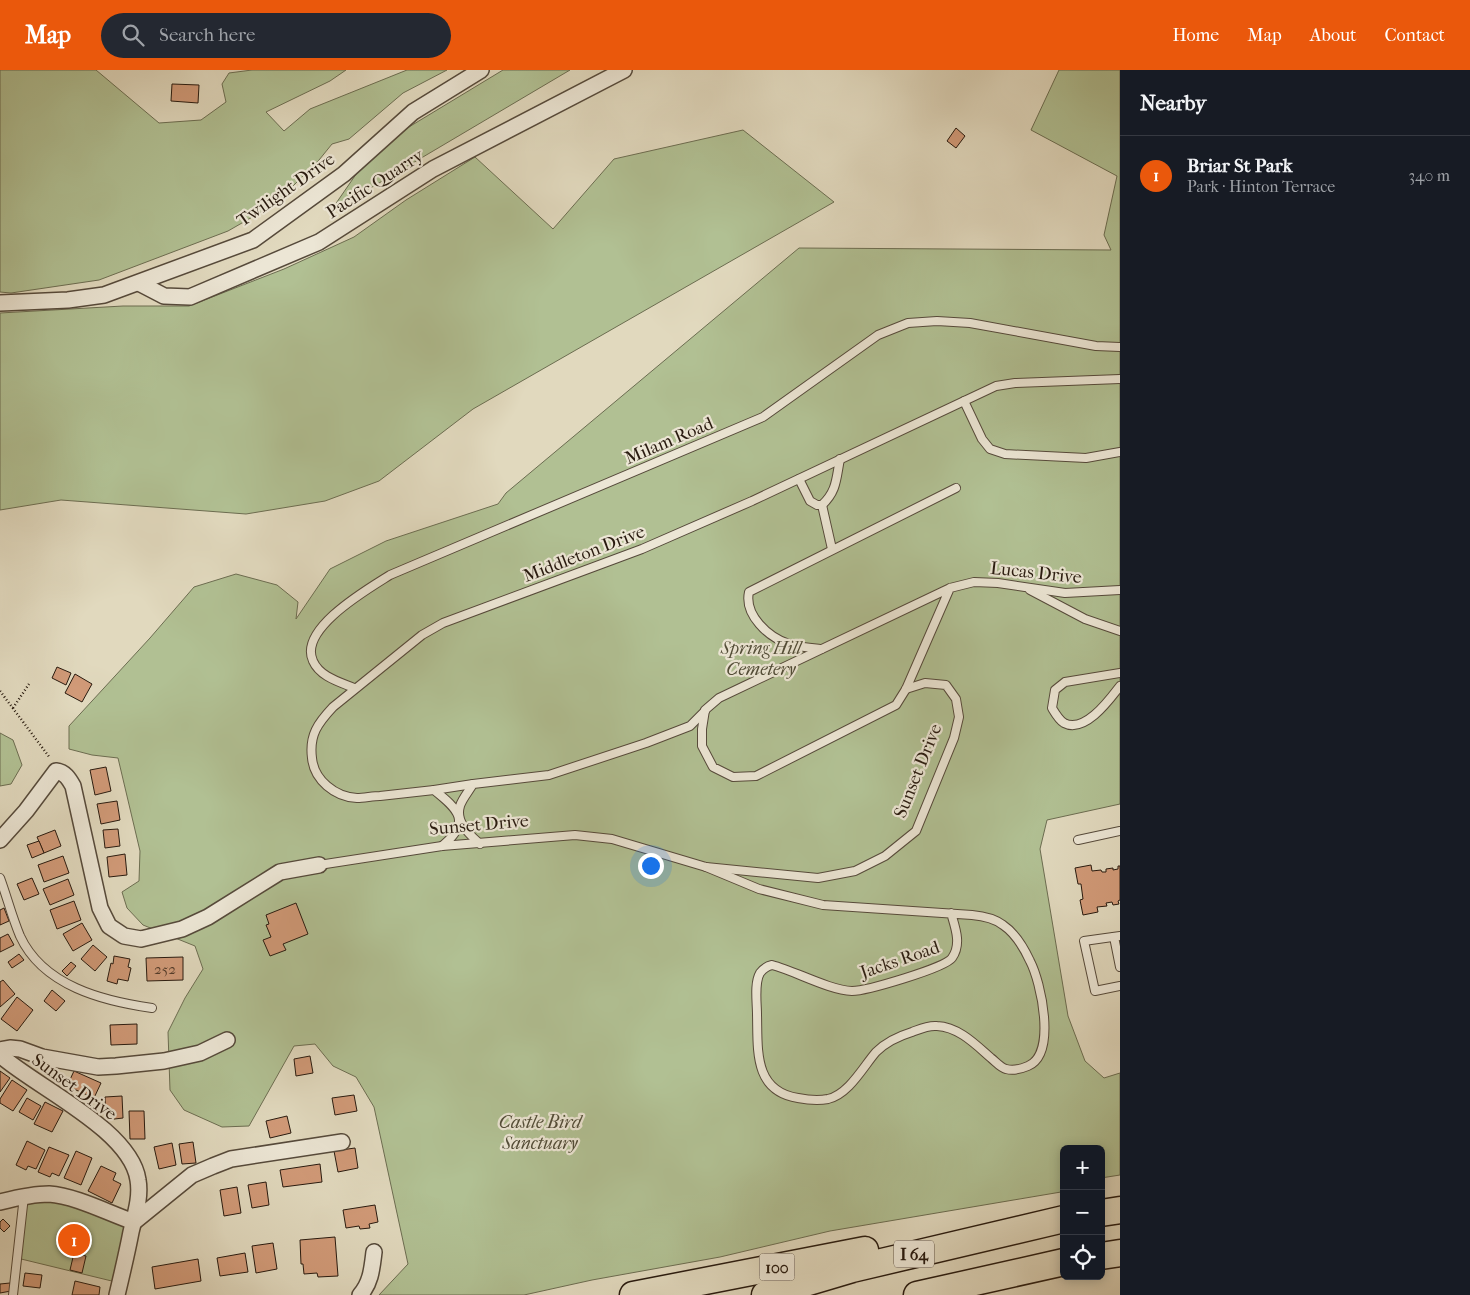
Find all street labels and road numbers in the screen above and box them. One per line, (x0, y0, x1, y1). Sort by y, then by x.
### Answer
street label: Pacific Quarry (323, 144, 429, 223)
street label: Twilight Drive (233, 149, 339, 231)
street label: Milam Road (622, 413, 717, 469)
street label: Middleton Drive (520, 521, 648, 587)
street label: Lucas Drive (989, 558, 1083, 588)
street label: Sunset Drive (890, 721, 946, 821)
street label: Sunset Drive (428, 810, 530, 840)
street label: Jacks Road (856, 937, 943, 984)
street label: Sunset Drive (28, 1049, 121, 1125)
road number: I 64 (894, 1240, 934, 1268)
road number: 100 (760, 1254, 794, 1280)

